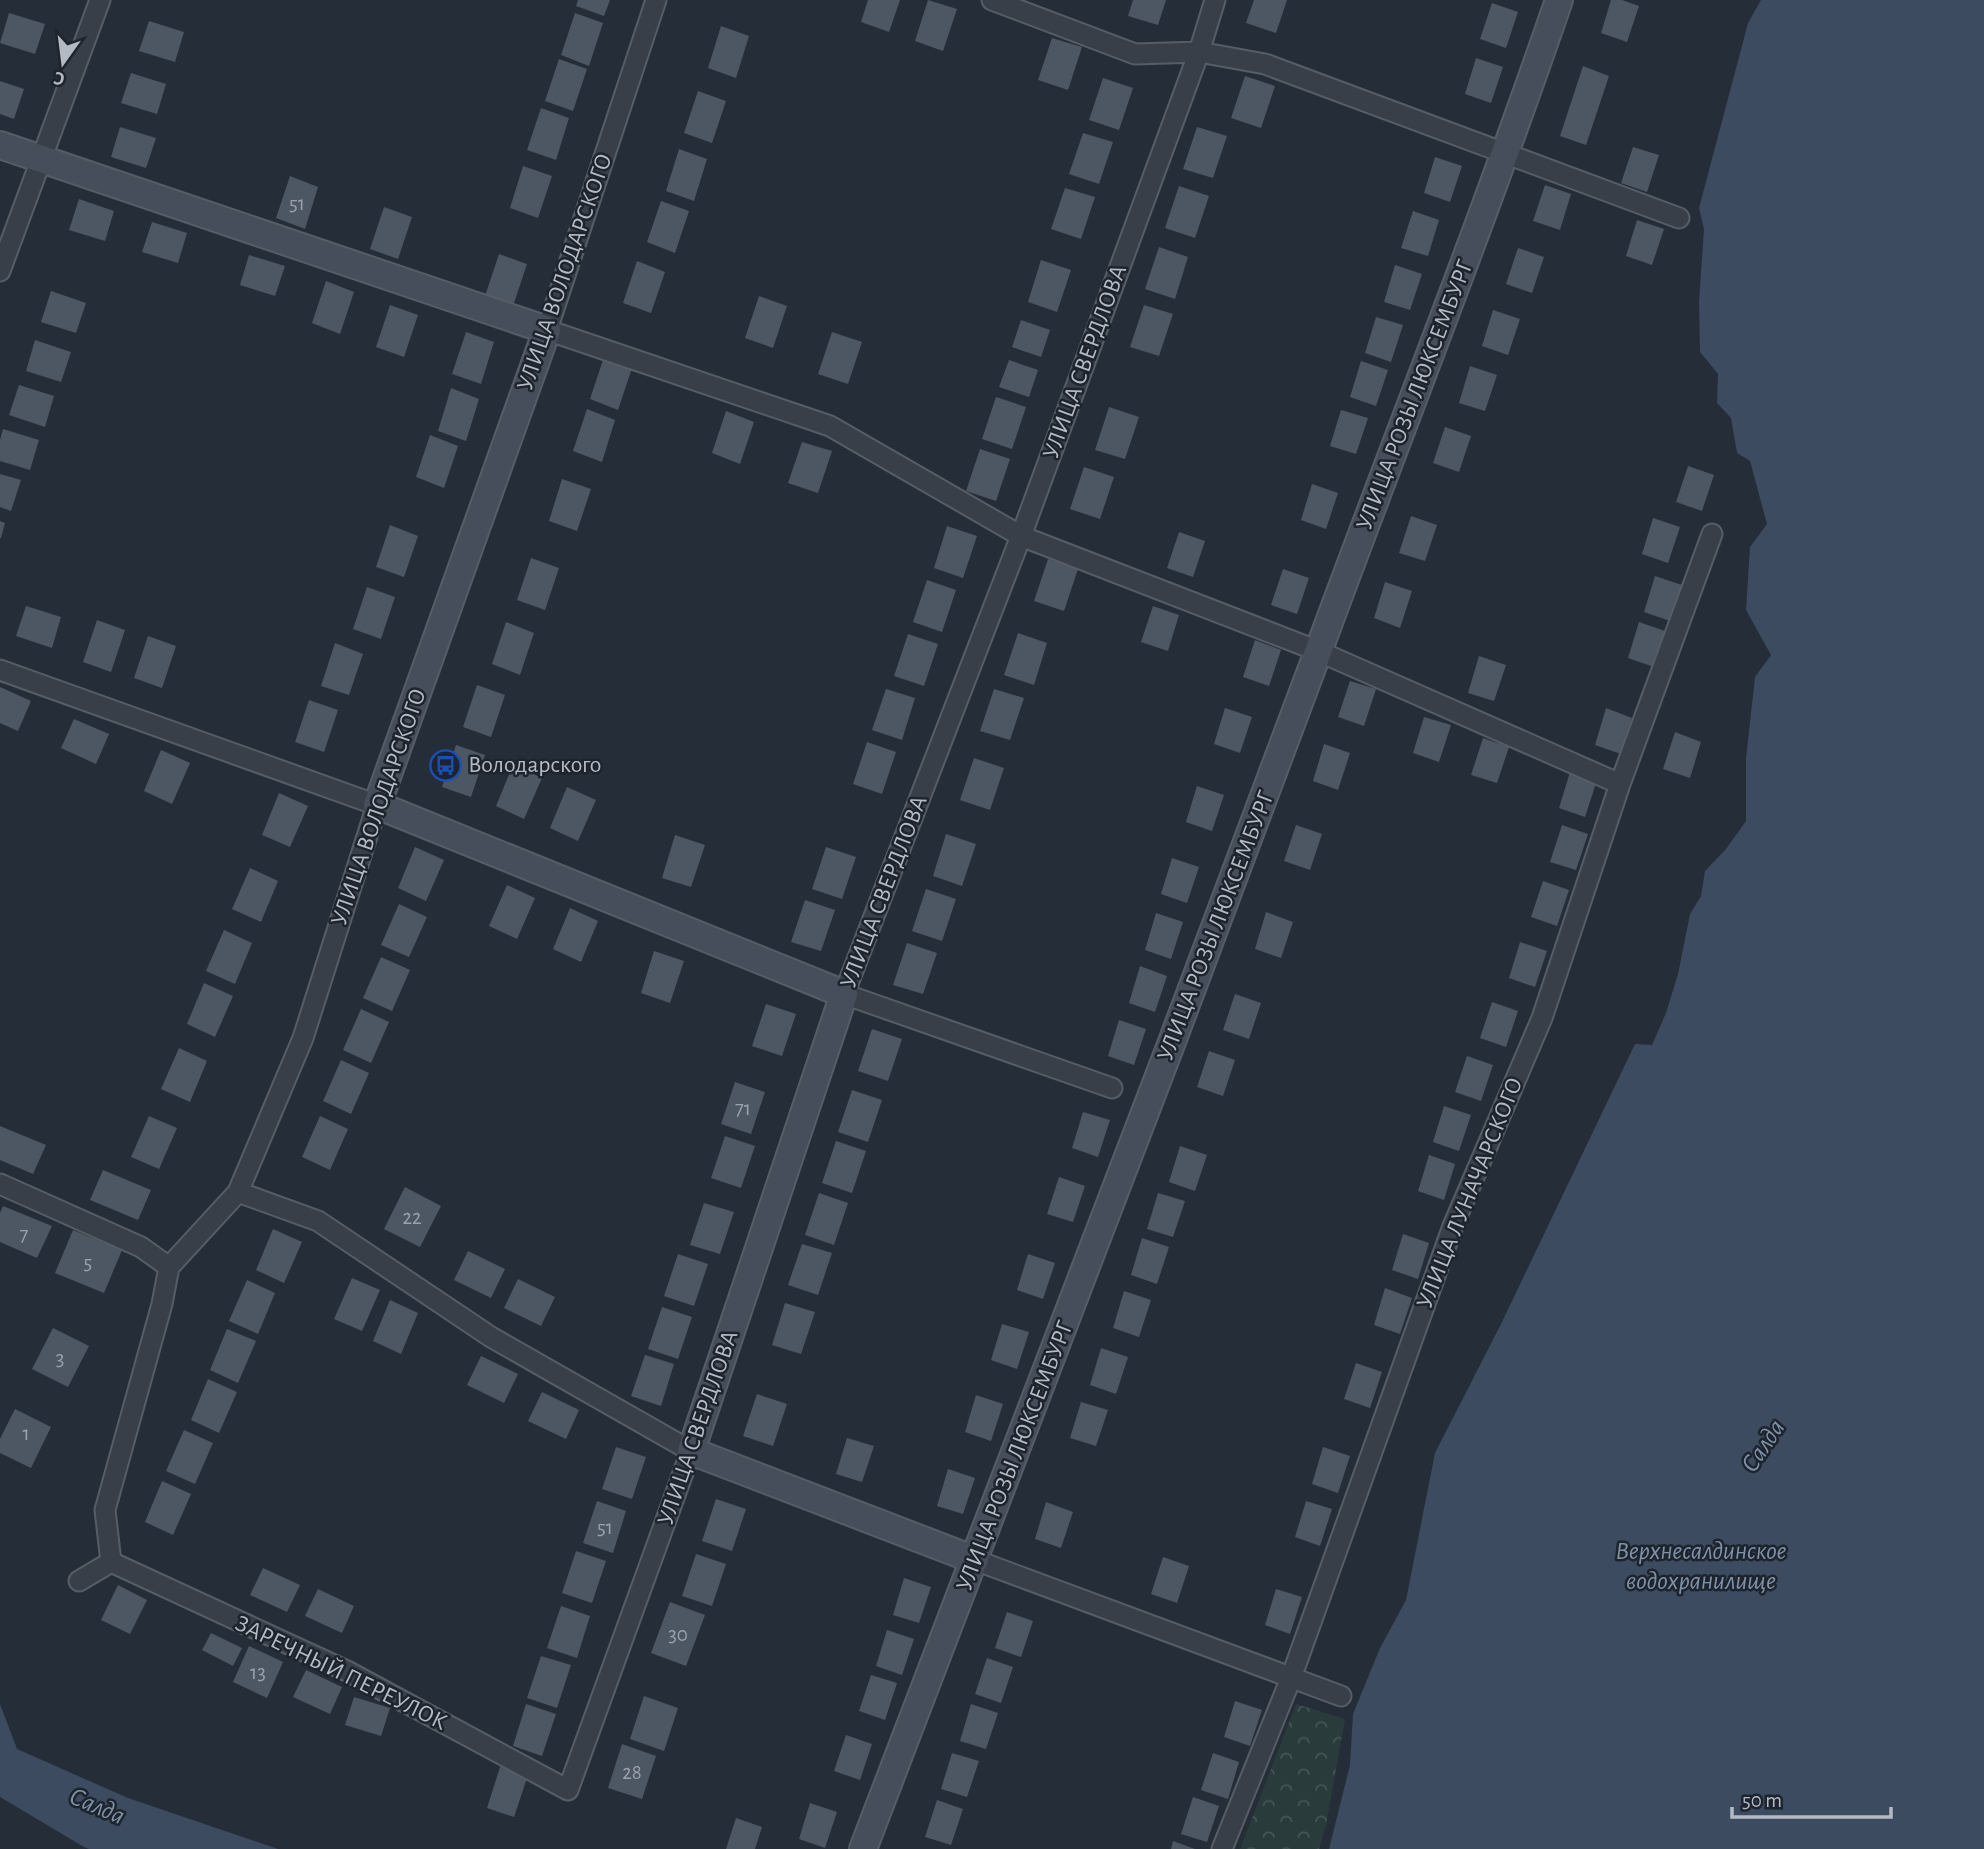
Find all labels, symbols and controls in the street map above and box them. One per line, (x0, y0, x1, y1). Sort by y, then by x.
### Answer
north arrow (28, 28, 98, 98)
text: С (52, 68, 67, 89)
street label: УЛИЦА ВОЛОДАРСКОГО (513, 150, 617, 394)
house number: 51 (289, 193, 305, 214)
street label: УЛИЦА РОЗЫ ЛЮКСЕМБУРГ (1352, 256, 1478, 533)
street label: УЛИЦА СВЕРДЛОВА (1039, 262, 1131, 462)
street label: УЛИЦА ВОЛОДАРСКОГО (327, 685, 431, 929)
bus stop icon: Володарского (428, 748, 462, 782)
place label: Володарского (468, 753, 601, 777)
street label: УЛИЦА РОЗЫ ЛЮКСЕМБУРГ (1153, 787, 1279, 1064)
street label: УЛИЦА СВЕРДЛОВА (836, 792, 932, 992)
street label: УЛИЦА ЛУНАЧАРСКОГО (1413, 1074, 1527, 1312)
house number: 71 (735, 1098, 751, 1119)
house number: 22 (402, 1207, 422, 1228)
house number: 7 (20, 1224, 29, 1245)
house number: 5 (84, 1252, 92, 1273)
street label: УЛИЦА РОЗЫ ЛЮКСЕМБУРГ (952, 1317, 1078, 1594)
street label: УЛИЦА СВЕРДЛОВА (653, 1328, 743, 1528)
house number: 3 (56, 1348, 64, 1369)
water label: Салда (1736, 1415, 1790, 1477)
house number: 1 (22, 1423, 30, 1444)
house number: 51 (597, 1517, 613, 1538)
water label: Верхнесалдинское водохранилище (1616, 1538, 1787, 1594)
street label: ЗАРЕЧНЫЙ ПЕРЕУЛОК (231, 1611, 451, 1735)
house number: 30 (668, 1624, 688, 1645)
house number: 13 (250, 1662, 266, 1683)
house number: 28 (622, 1762, 642, 1783)
scale bar (1732, 1776, 1891, 1820)
water label: Салда (66, 1783, 128, 1829)
text: 50 m (1742, 1790, 1782, 1811)

